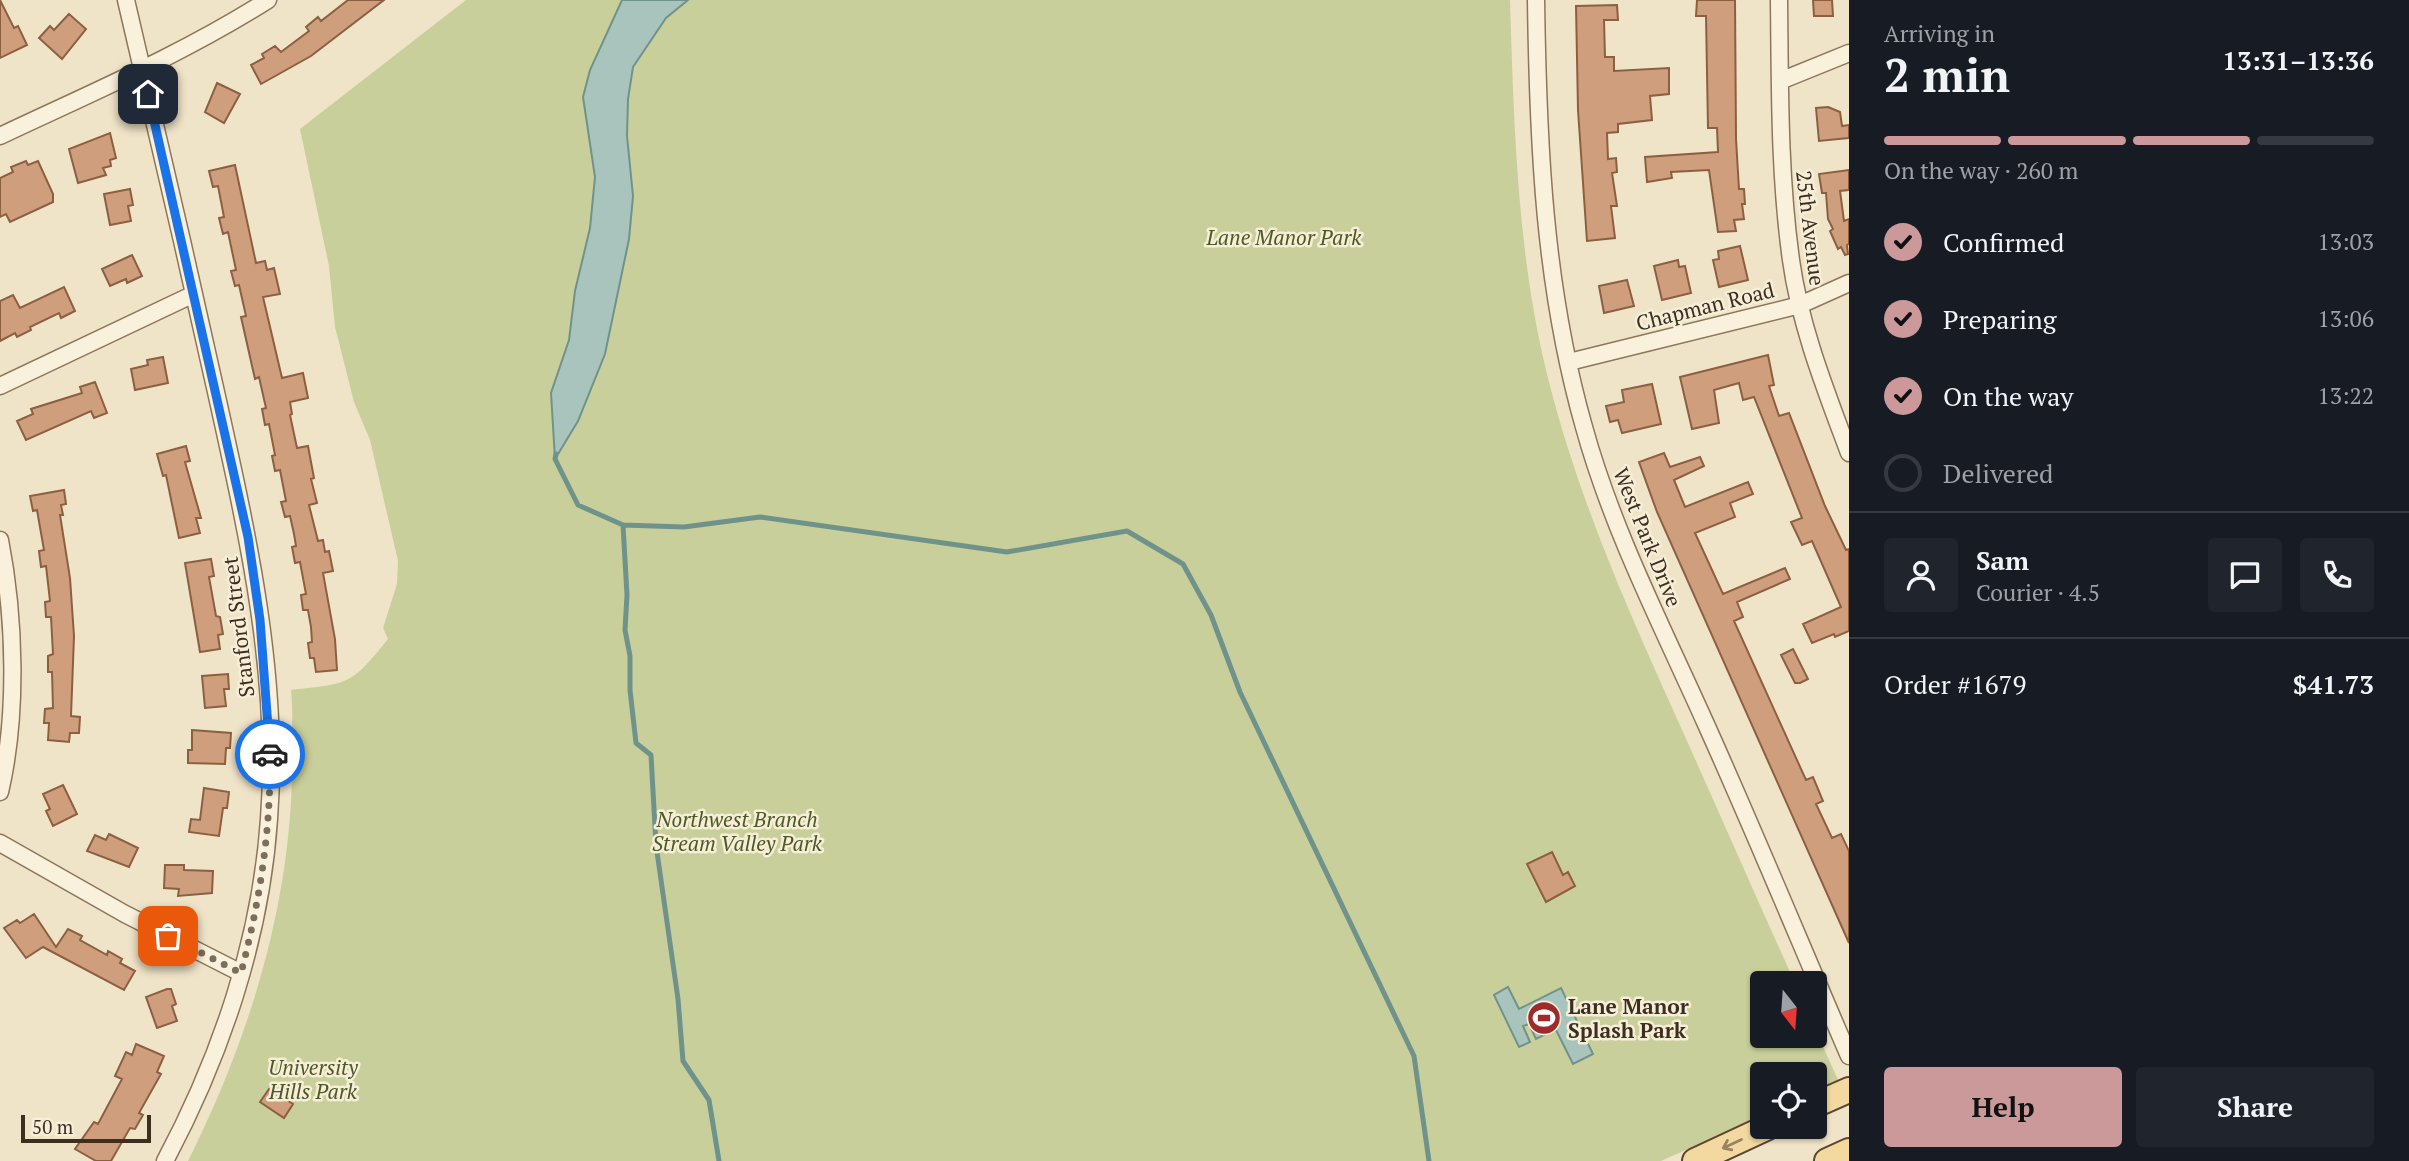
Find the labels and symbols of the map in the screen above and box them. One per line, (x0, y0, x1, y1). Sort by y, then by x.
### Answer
pin (118, 64, 178, 124)
street label: 25th Avenue (1790, 169, 1832, 287)
park label: Lane Manor Park (1206, 223, 1362, 251)
street label: Chapman Road (1633, 275, 1777, 337)
street label: West Park Drive (1607, 463, 1689, 611)
street label: Stanford Street (215, 555, 261, 699)
courier (235, 719, 305, 789)
park label: Northwest Branch Stream Valley Park (652, 805, 823, 857)
pin (138, 906, 198, 966)
north arrow (1750, 971, 1827, 1048)
place label: Lane Manor Splash Park (1568, 992, 1689, 1044)
sports icon: Lane Manor Splash Park (1525, 999, 1563, 1037)
park label: University Hills Park (268, 1053, 358, 1105)
scale bar (21, 1112, 150, 1144)
one-way arrow (1722, 1138, 1743, 1151)

